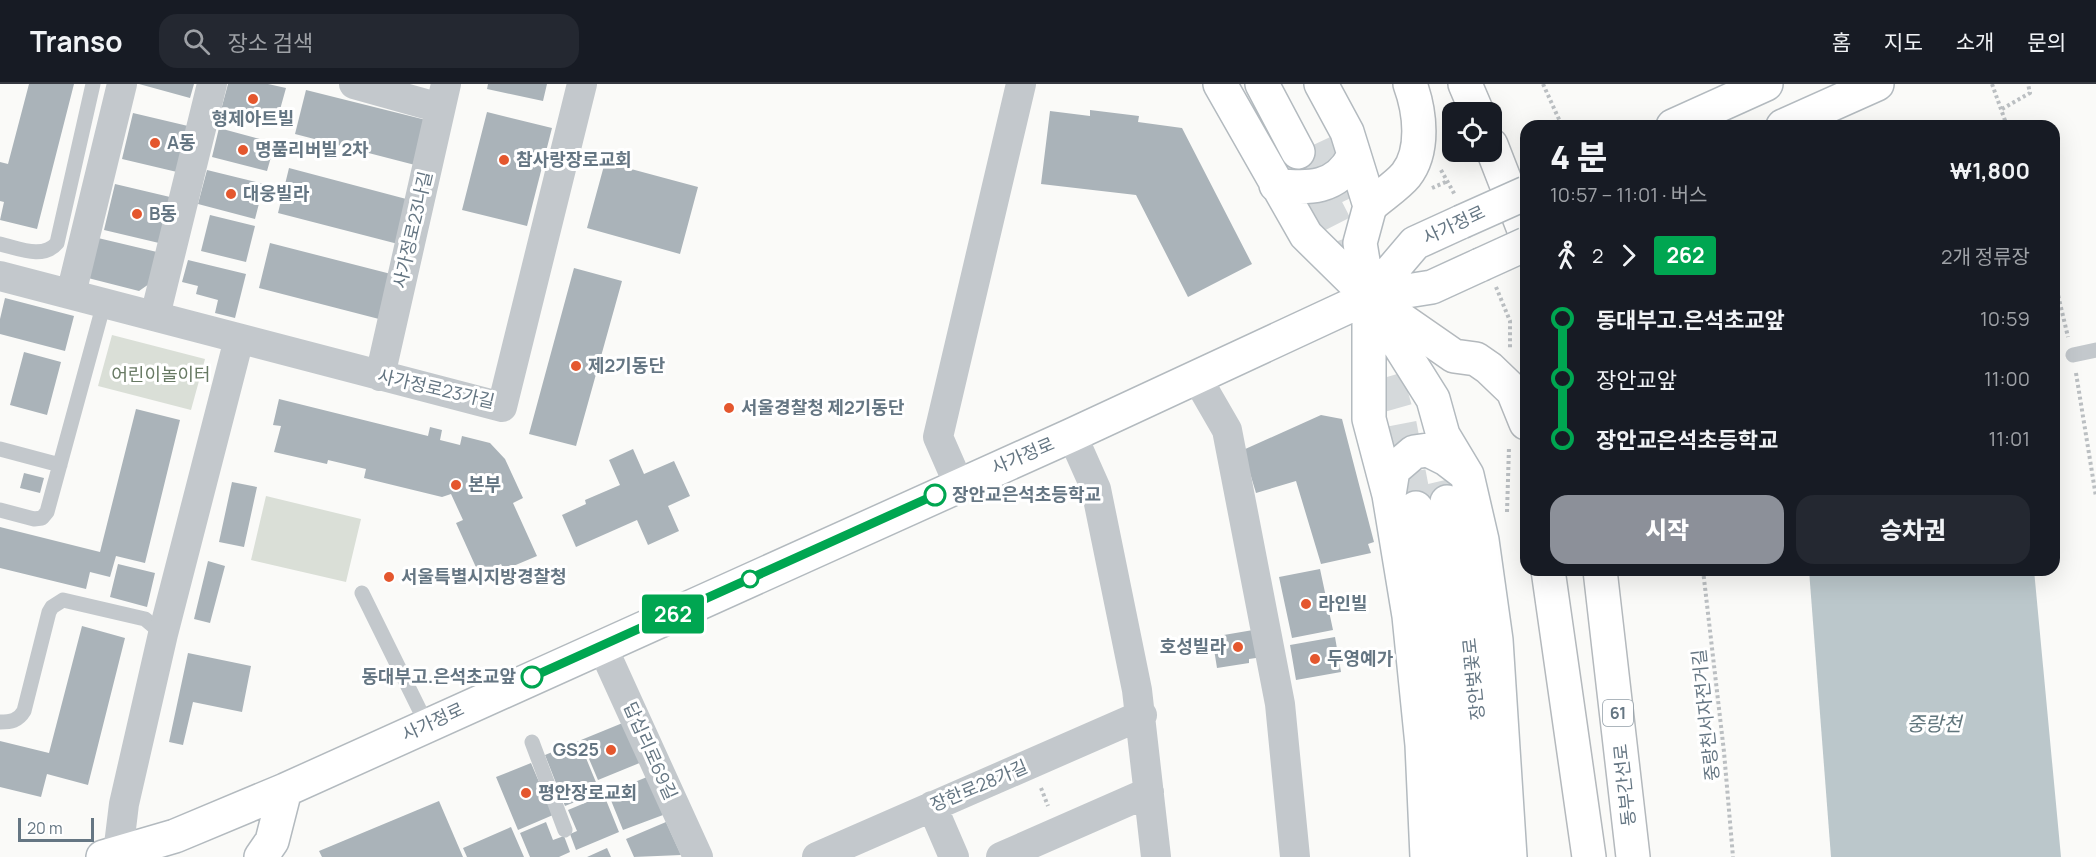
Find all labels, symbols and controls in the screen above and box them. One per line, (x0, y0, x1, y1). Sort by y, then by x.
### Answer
search box (159, 14, 579, 68)
text: Transo (30, 22, 123, 60)
icon: search (180, 25, 213, 58)
text: 장소 검색 (228, 28, 313, 58)
text: 홈 (1832, 28, 1851, 56)
text: 지도 (1884, 28, 1923, 56)
text: 소개 (1956, 28, 1994, 56)
text: 문의 (2027, 28, 2066, 56)
marker: 형제아트빌 (246, 92, 260, 106)
map controls (1442, 102, 1502, 162)
button: locate (1442, 102, 1502, 162)
place label: 형제아트빌 (212, 106, 294, 130)
place label: A동 (167, 130, 196, 154)
text: 4 분 (1550, 134, 1607, 179)
marker: A동 (148, 136, 162, 150)
place label: 명품리버빌 2차 (255, 137, 369, 161)
marker: 명품리버빌 2차 (236, 143, 250, 157)
place label: 참사랑장로교회 (516, 147, 632, 171)
marker: 참사랑장로교회 (497, 153, 511, 167)
text: ₩1,800 (1950, 156, 2030, 186)
street label: 사가정로23나길 (387, 169, 437, 291)
place label: 대웅빌라 (243, 181, 310, 205)
text: 10:57 – 11:01 · 버스 (1550, 181, 1707, 208)
marker: 대웅빌라 (224, 187, 238, 201)
street label: 사가정로 (1418, 199, 1489, 249)
place label: B동 (149, 201, 177, 225)
marker: B동 (130, 207, 144, 221)
icon: walk (1550, 239, 1583, 272)
icon: forward (1612, 239, 1645, 272)
text: 262 (1666, 241, 1704, 269)
text: 2 (1592, 242, 1603, 269)
text: 2개 정류장 (1941, 243, 2030, 270)
text: 동대부고.은석초교앞 (1596, 305, 1785, 335)
text: 10:59 (1980, 305, 2030, 332)
place label: 제2기동단 (588, 353, 665, 377)
marker: 제2기동단 (569, 359, 583, 373)
park label: 어린이놀이터 (111, 362, 211, 386)
street label: 사가정로23가길 (375, 363, 497, 413)
text: 장안교앞 (1596, 365, 1677, 395)
text: 11:00 (1984, 365, 2030, 392)
place label: 서울경찰청 제2기동단 (741, 395, 905, 419)
marker: 서울경찰청 제2기동단 (722, 401, 736, 415)
text: 장안교은석초등학교 (1596, 425, 1778, 455)
text: 11:01 (1988, 425, 2030, 452)
street label: 사가정로 (987, 431, 1058, 479)
place label: 본부 (468, 472, 501, 496)
marker: 본부 (449, 478, 463, 492)
place label: 장안교은석초등학교 (952, 482, 1101, 506)
marker: 장안교은석초등학교 (924, 484, 946, 506)
button: 시작 (1550, 495, 1784, 564)
button: 승차권 (1796, 495, 2030, 564)
place label: 서울특별시지방경찰청 (401, 564, 567, 588)
marker: 서울특별시지방경찰청 (382, 570, 396, 584)
unlabelled marker (741, 570, 759, 588)
place label: 라인빌 (1318, 591, 1368, 615)
line badge: 262 (638, 594, 708, 634)
marker: 라인빌 (1299, 597, 1313, 611)
text: 262 (654, 600, 692, 628)
place label: 호성빌라 (1160, 634, 1226, 658)
street label: 장안벚꽃로 (1457, 637, 1489, 722)
marker: 호성빌라 (1231, 640, 1245, 654)
place label: 두영예가 (1327, 646, 1394, 670)
street label: 중랑천서자전거길 (1686, 648, 1724, 782)
marker: 두영예가 (1308, 652, 1322, 666)
place label: 동대부고.은석초교앞 (361, 664, 516, 688)
marker: 동대부고.은석초교앞 (521, 666, 543, 688)
street label: 사가정로 (397, 696, 468, 746)
street label: 답십리로69길 (619, 698, 683, 803)
road number: 61 (1603, 700, 1633, 726)
water label: 중랑천 (1906, 710, 1964, 737)
place label: GS25 (553, 737, 599, 761)
marker: GS25 (604, 743, 618, 757)
street label: 동부간선로 (1608, 743, 1640, 828)
street label: 장한로28가길 (926, 754, 1031, 816)
place label: 평안장로교회 (538, 780, 637, 804)
marker: 평안장로교회 (519, 786, 533, 800)
scale bar (18, 815, 94, 842)
text: 20 m (27, 817, 63, 839)

